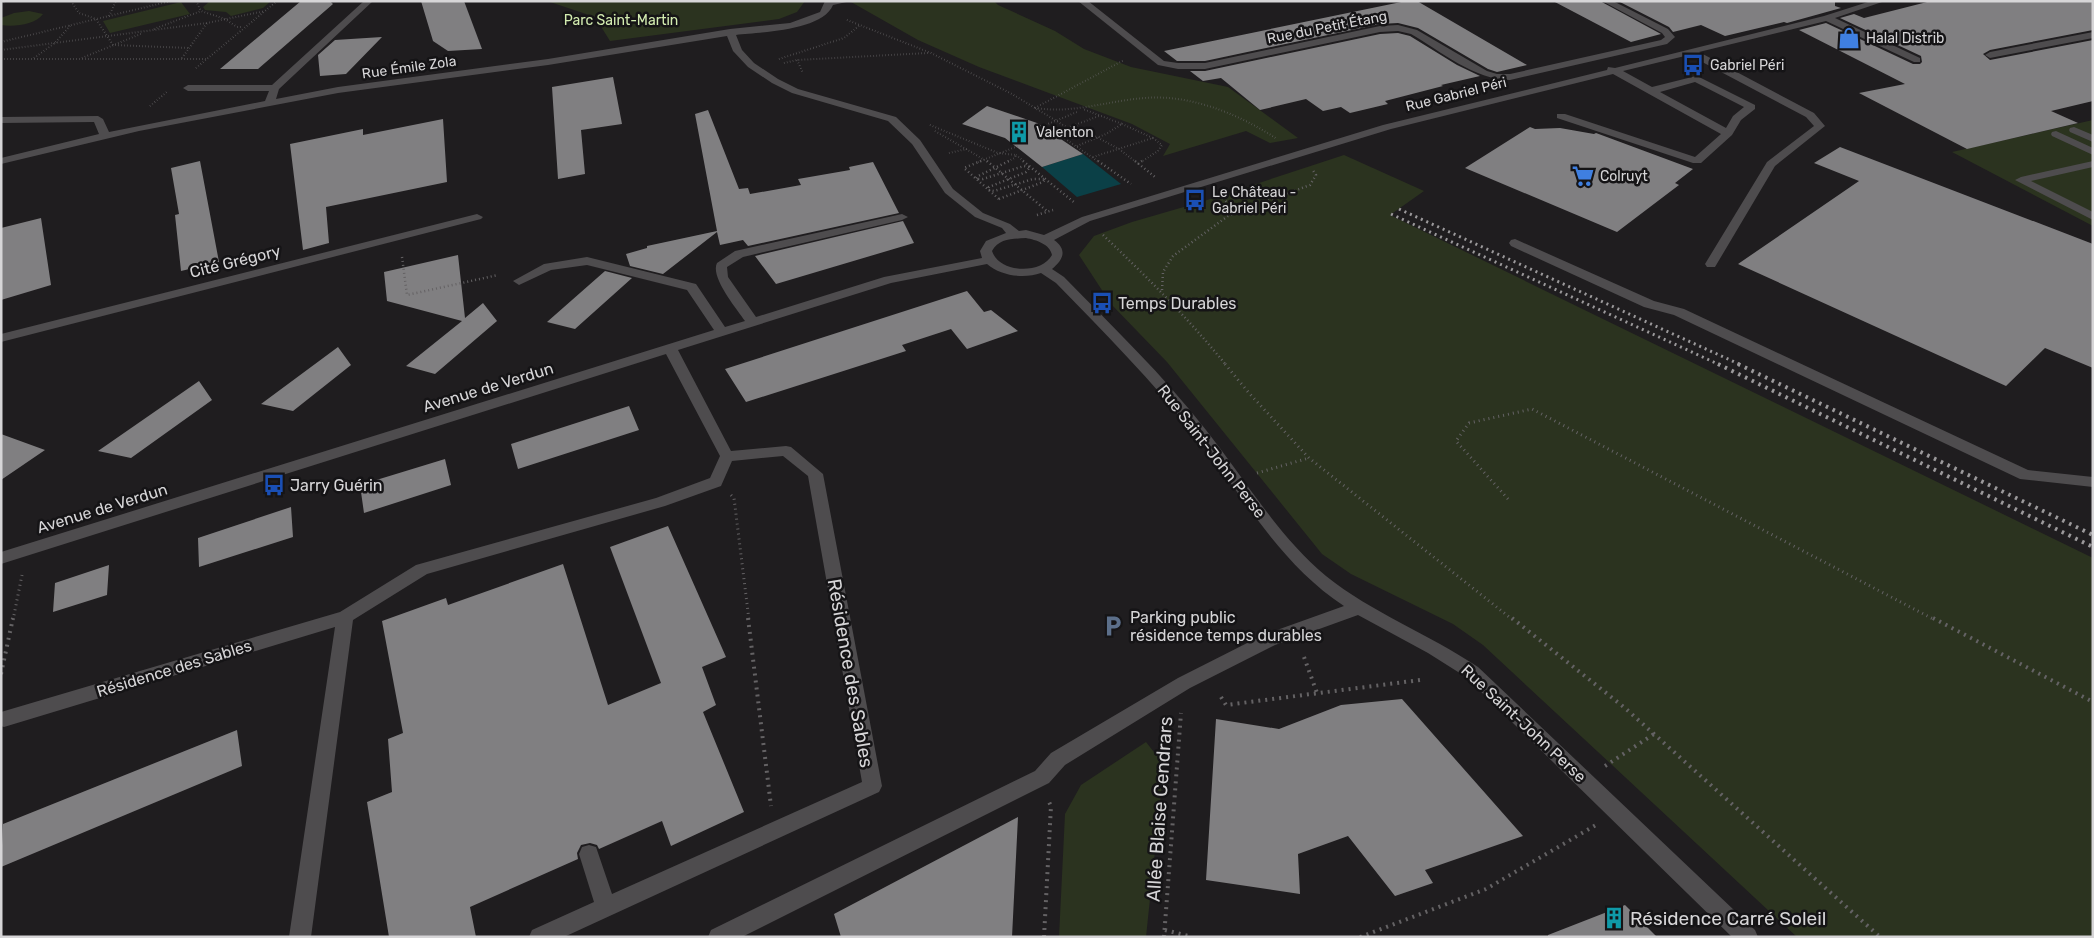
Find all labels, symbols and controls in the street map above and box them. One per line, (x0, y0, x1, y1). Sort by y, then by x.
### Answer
street label: Rue du Petit Étang (1265, 7, 1389, 47)
park label: Parc Saint-Martin (564, 12, 678, 29)
shop icon: Halal Distrib (1836, 25, 1862, 51)
place label: Halal Distrib (1866, 30, 1944, 47)
street label: Rue Émile Zola (361, 51, 457, 83)
bus stop icon: Gabriel Péri (1680, 52, 1706, 78)
place label: Gabriel Péri (1710, 57, 1784, 74)
street label: Rue Gabriel Péri (1404, 74, 1508, 115)
building icon: Valenton (1006, 119, 1032, 145)
place label: Valenton (1036, 124, 1094, 141)
supermarket icon: Colruyt (1570, 163, 1596, 189)
place label: Colruyt (1600, 168, 1648, 185)
place label: Le Château - Gabriel Péri (1212, 184, 1296, 217)
bus stop icon: Le Château - Gabriel Péri (1182, 187, 1208, 213)
street label: Cité Grégory (188, 241, 283, 282)
bus stop icon: Temps Durables (1089, 290, 1115, 316)
place label: Temps Durables (1118, 294, 1237, 313)
street label: Avenue de Verdun (421, 359, 556, 416)
street label: Rue Saint-John Perse (1154, 381, 1270, 522)
bus stop icon: Jarry Guérin (261, 472, 287, 498)
place label: Jarry Guérin (290, 476, 383, 495)
street label: Avenue de Verdun (35, 480, 170, 537)
street label: Résidence des Sables (823, 577, 878, 769)
place label: Parking public résidence temps durables (1130, 608, 1322, 645)
parking icon: Parking public résidence temps durables (1100, 613, 1126, 639)
street label: Résidence des Sables (94, 636, 254, 701)
street label: Rue Saint-John Perse (1457, 661, 1590, 786)
street label: Allée Blaise Cendrars (1142, 716, 1177, 903)
building icon: Résidence Carré Soleil (1601, 905, 1627, 931)
place label: Résidence Carré Soleil (1630, 907, 1826, 930)

